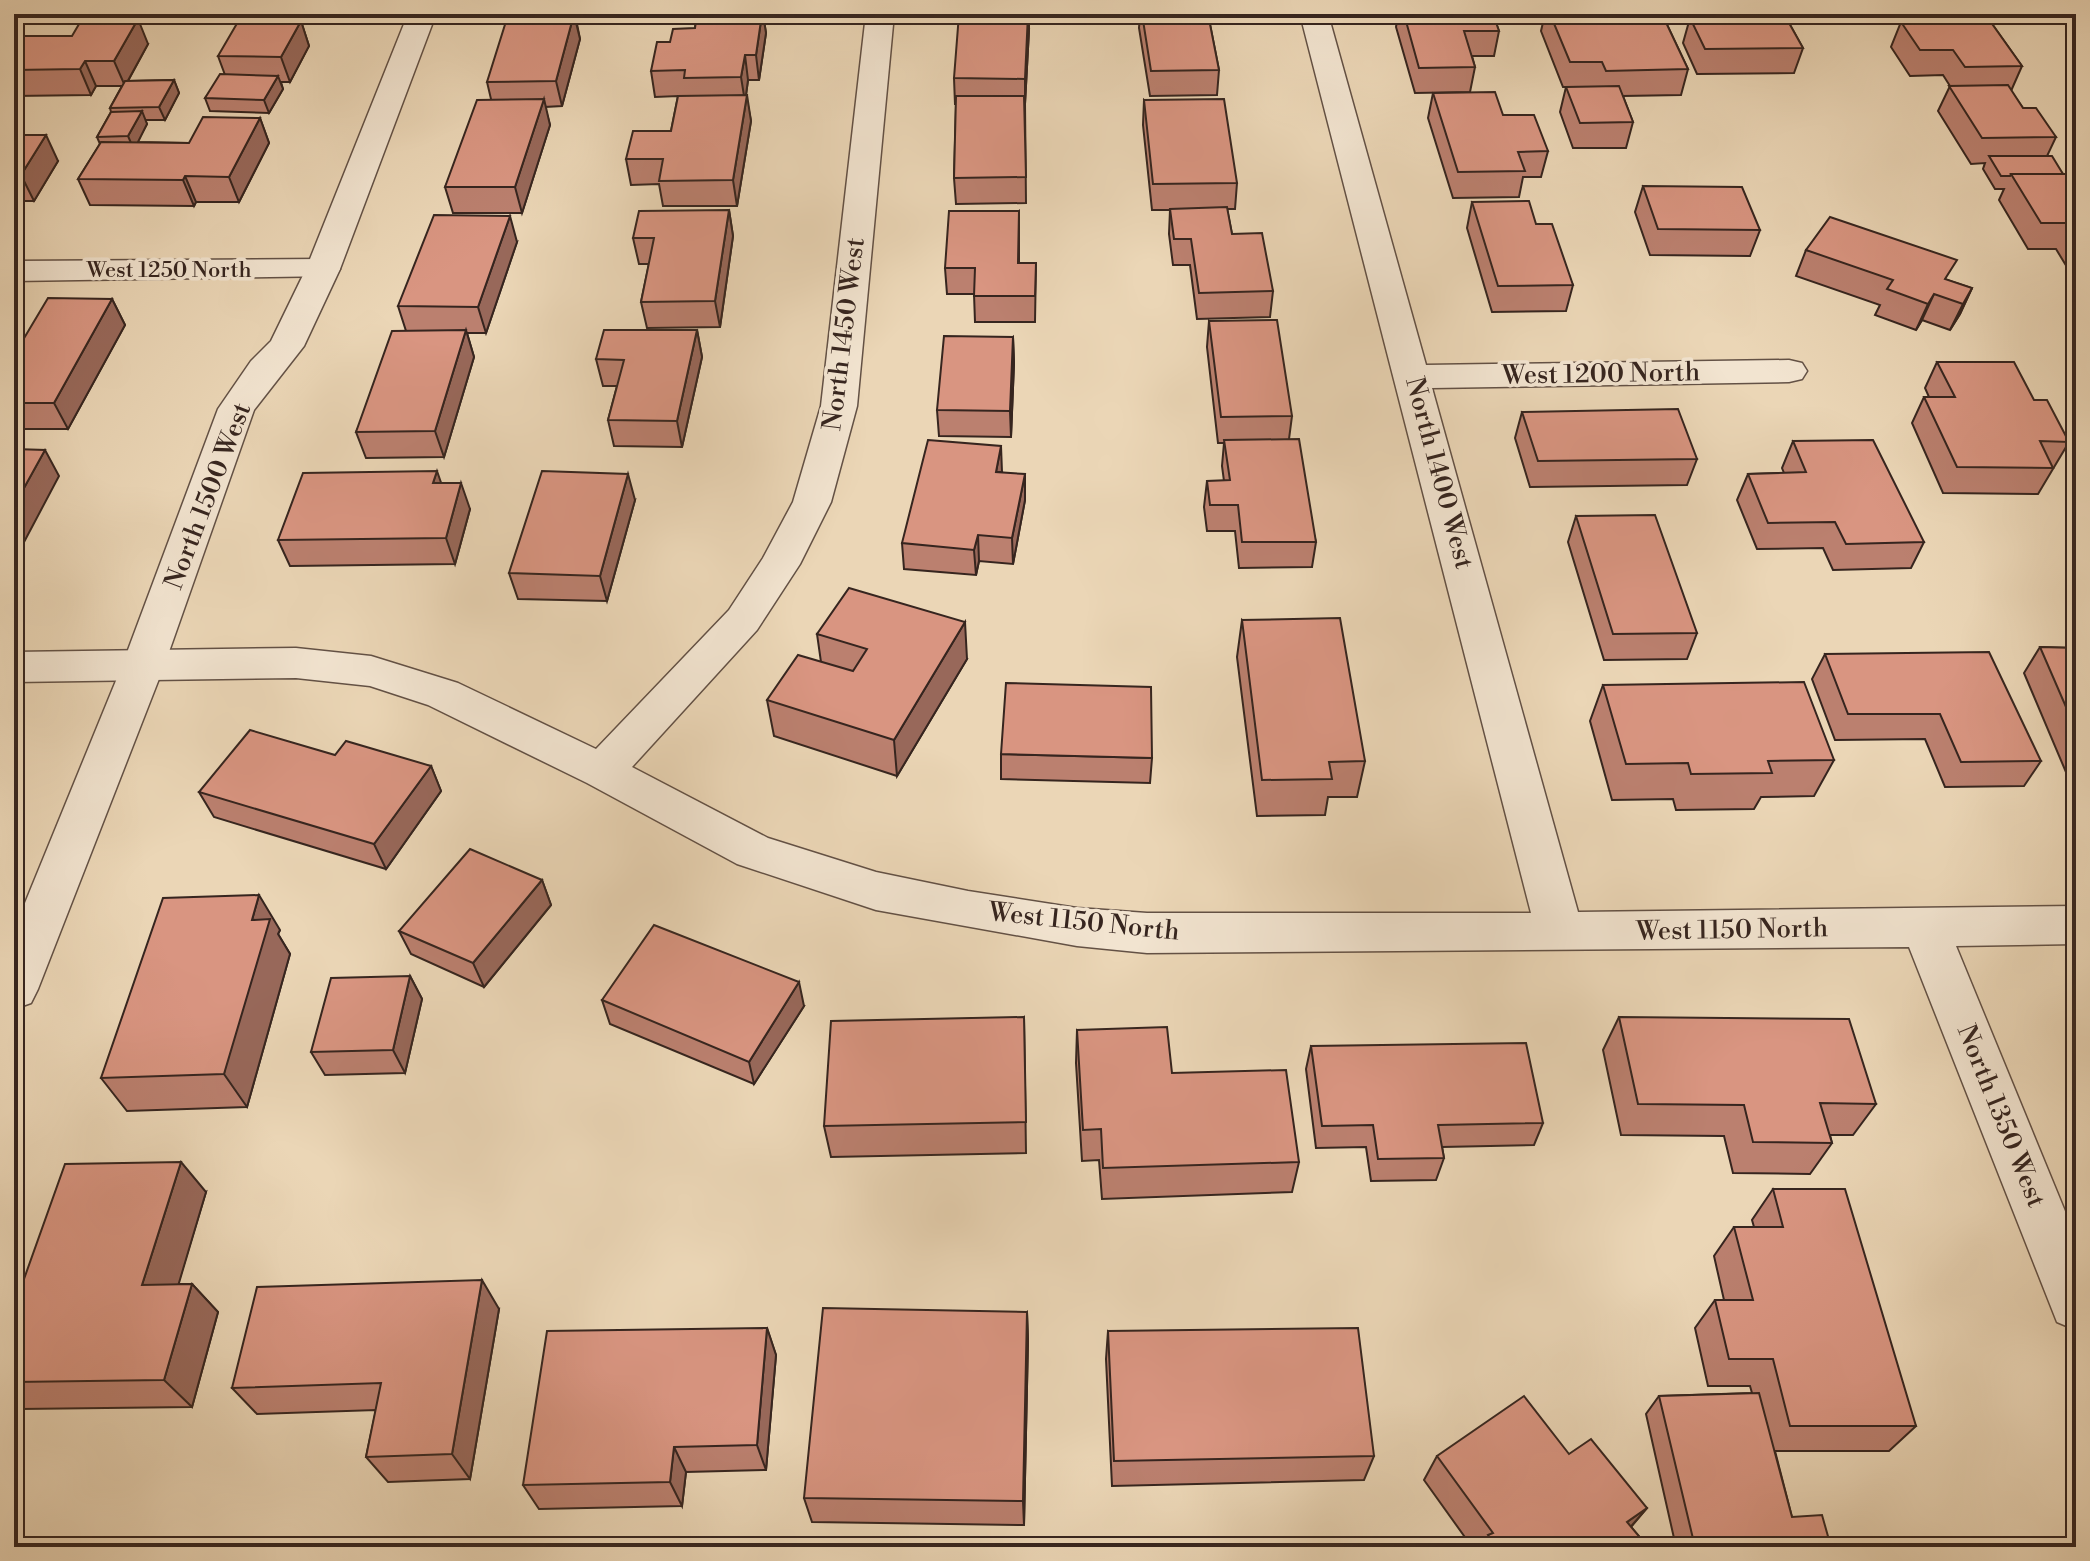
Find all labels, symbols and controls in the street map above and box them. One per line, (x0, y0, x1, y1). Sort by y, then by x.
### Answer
street label: North 1450 West (816, 236, 872, 432)
street label: West 1250 North (85, 257, 252, 284)
street label: West 1200 North (1501, 356, 1700, 392)
street label: North 1400 West (1398, 374, 1480, 572)
street label: North 1500 West (158, 398, 258, 594)
street label: West 1150 North (986, 896, 1181, 948)
street label: West 1150 North (1635, 912, 1828, 948)
street label: North 1350 West (1950, 1020, 2052, 1212)

